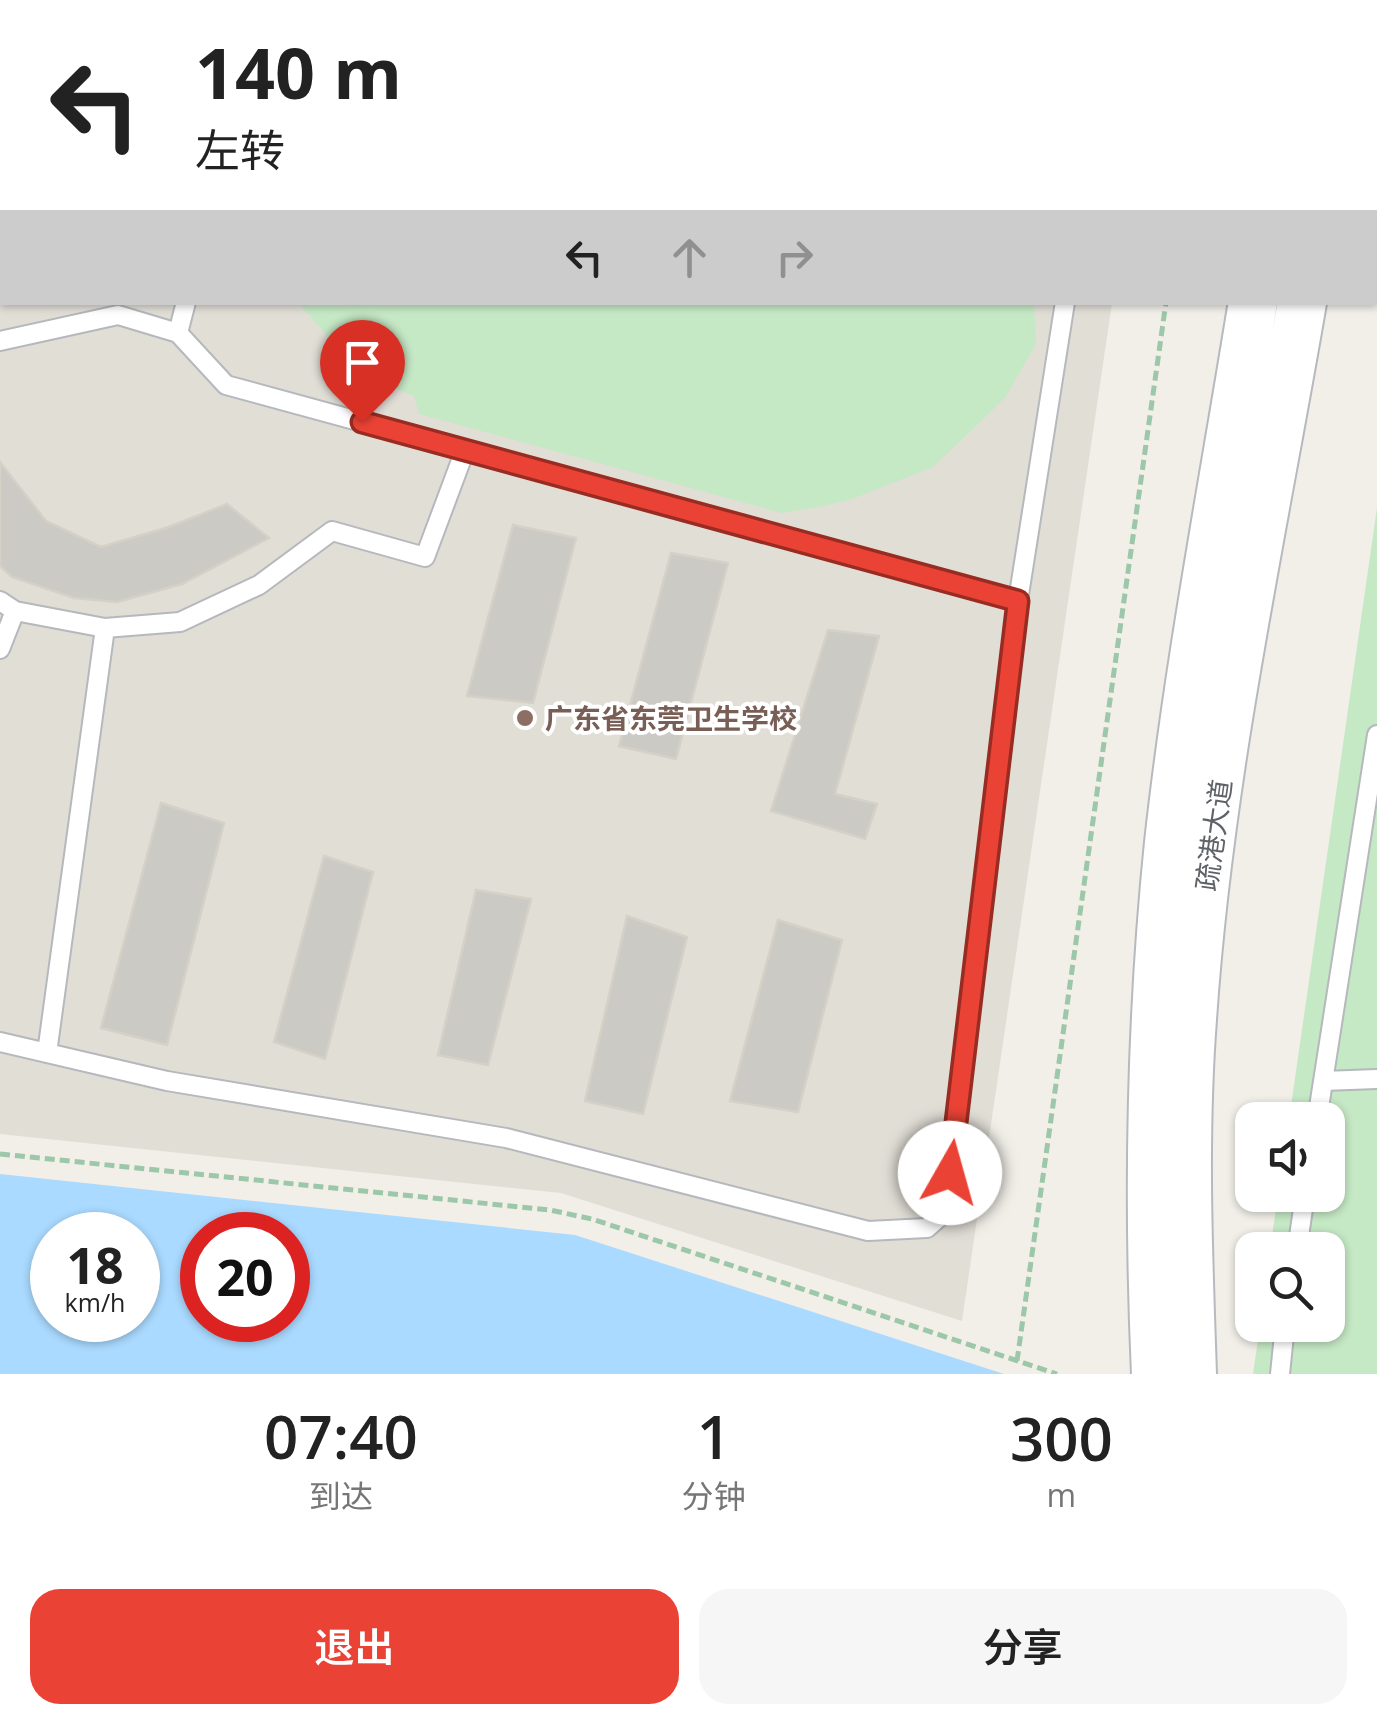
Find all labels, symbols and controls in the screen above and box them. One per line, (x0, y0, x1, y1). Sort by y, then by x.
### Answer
text: 140 m (195, 24, 402, 120)
icon: left (30, 40, 160, 170)
text: 左转 (195, 119, 285, 180)
icon: left (557, 230, 612, 285)
icon: ahead (662, 230, 717, 285)
icon: right (767, 230, 822, 285)
pin (320, 320, 405, 423)
icon: arrive (335, 335, 390, 390)
place label: 广东省东莞卫生学校 (545, 699, 797, 737)
marker: 广东省东莞卫生学校 (514, 707, 536, 729)
street label: 疏港大道 (1186, 777, 1240, 893)
map controls (1235, 1102, 1345, 1342)
button: sound (1235, 1102, 1345, 1212)
position arrow (898, 1121, 1002, 1225)
speed limit sign: 20 (180, 1212, 310, 1342)
text: 18 (66, 1231, 124, 1299)
button: search (1235, 1232, 1345, 1342)
text: km/h (65, 1285, 125, 1319)
text: 07:40 (264, 1395, 418, 1477)
text: 1 (697, 1395, 731, 1477)
text: 300 (1010, 1397, 1113, 1479)
text: m (1047, 1473, 1076, 1516)
text: 到达 (309, 1474, 373, 1517)
text: 分钟 (682, 1474, 746, 1517)
button: 退出 (30, 1589, 679, 1704)
button: 分享 (699, 1589, 1347, 1704)

